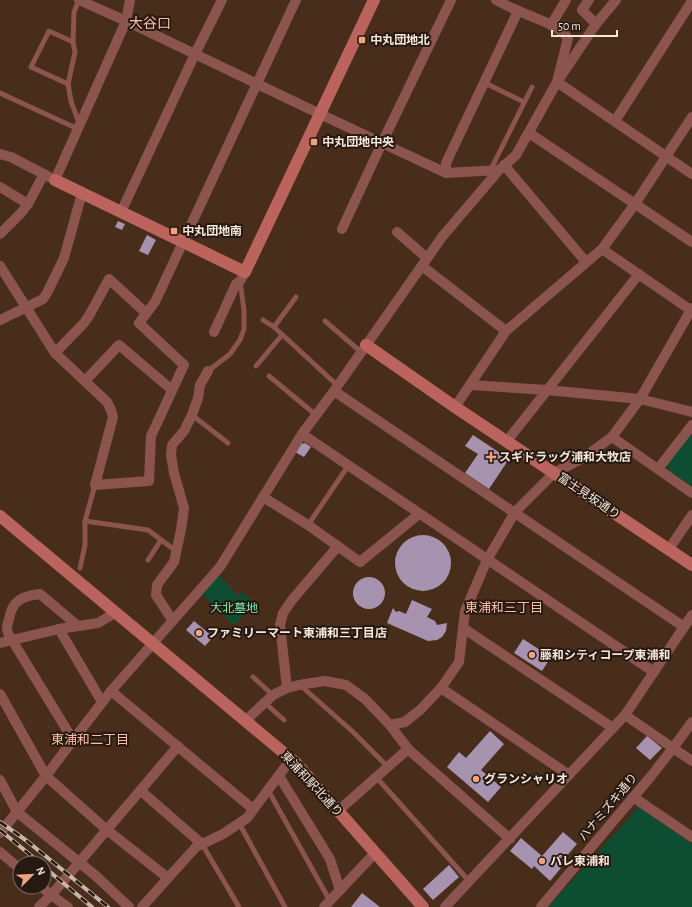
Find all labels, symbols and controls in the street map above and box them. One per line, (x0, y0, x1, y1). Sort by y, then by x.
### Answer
scale bar (552, 12, 617, 38)
district label: 大谷口 (129, 16, 171, 31)
text: 50 m (558, 20, 581, 32)
place label: 中丸団地北 (370, 34, 430, 46)
marker: 中丸団地北 (357, 35, 367, 45)
place label: 中丸団地中央 (322, 136, 394, 148)
marker: 中丸団地中央 (309, 137, 319, 147)
place label: 中丸団地南 (182, 225, 242, 237)
marker: 中丸団地南 (169, 226, 179, 236)
place label: スギドラッグ浦和大牧店 (499, 450, 631, 463)
marker: スギドラッグ浦和大牧店 (486, 452, 496, 462)
street label: 富士見坂通り (556, 470, 623, 521)
district label: 東浦和三丁目 (465, 600, 543, 615)
park label: 大北墓地 (210, 602, 258, 614)
place label: ファミリーマート東浦和三丁目店 (207, 626, 387, 639)
marker: ファミリーマート東浦和三丁目店 (194, 628, 204, 638)
place label: 藤和シティコープ東浦和 (540, 648, 671, 661)
marker: 藤和シティコープ東浦和 (527, 650, 537, 660)
district label: 東浦和二丁目 (51, 732, 129, 747)
street label: 東浦和駅北通り (279, 749, 346, 819)
street label: ハナミズキ通り (576, 770, 640, 843)
place label: グランシャリオ (484, 772, 568, 785)
marker: グランシャリオ (471, 774, 481, 784)
place label: パレ東浦和 (550, 854, 610, 867)
north arrow (12, 855, 52, 895)
marker: パレ東浦和 (537, 856, 547, 866)
text: N (34, 865, 47, 877)

